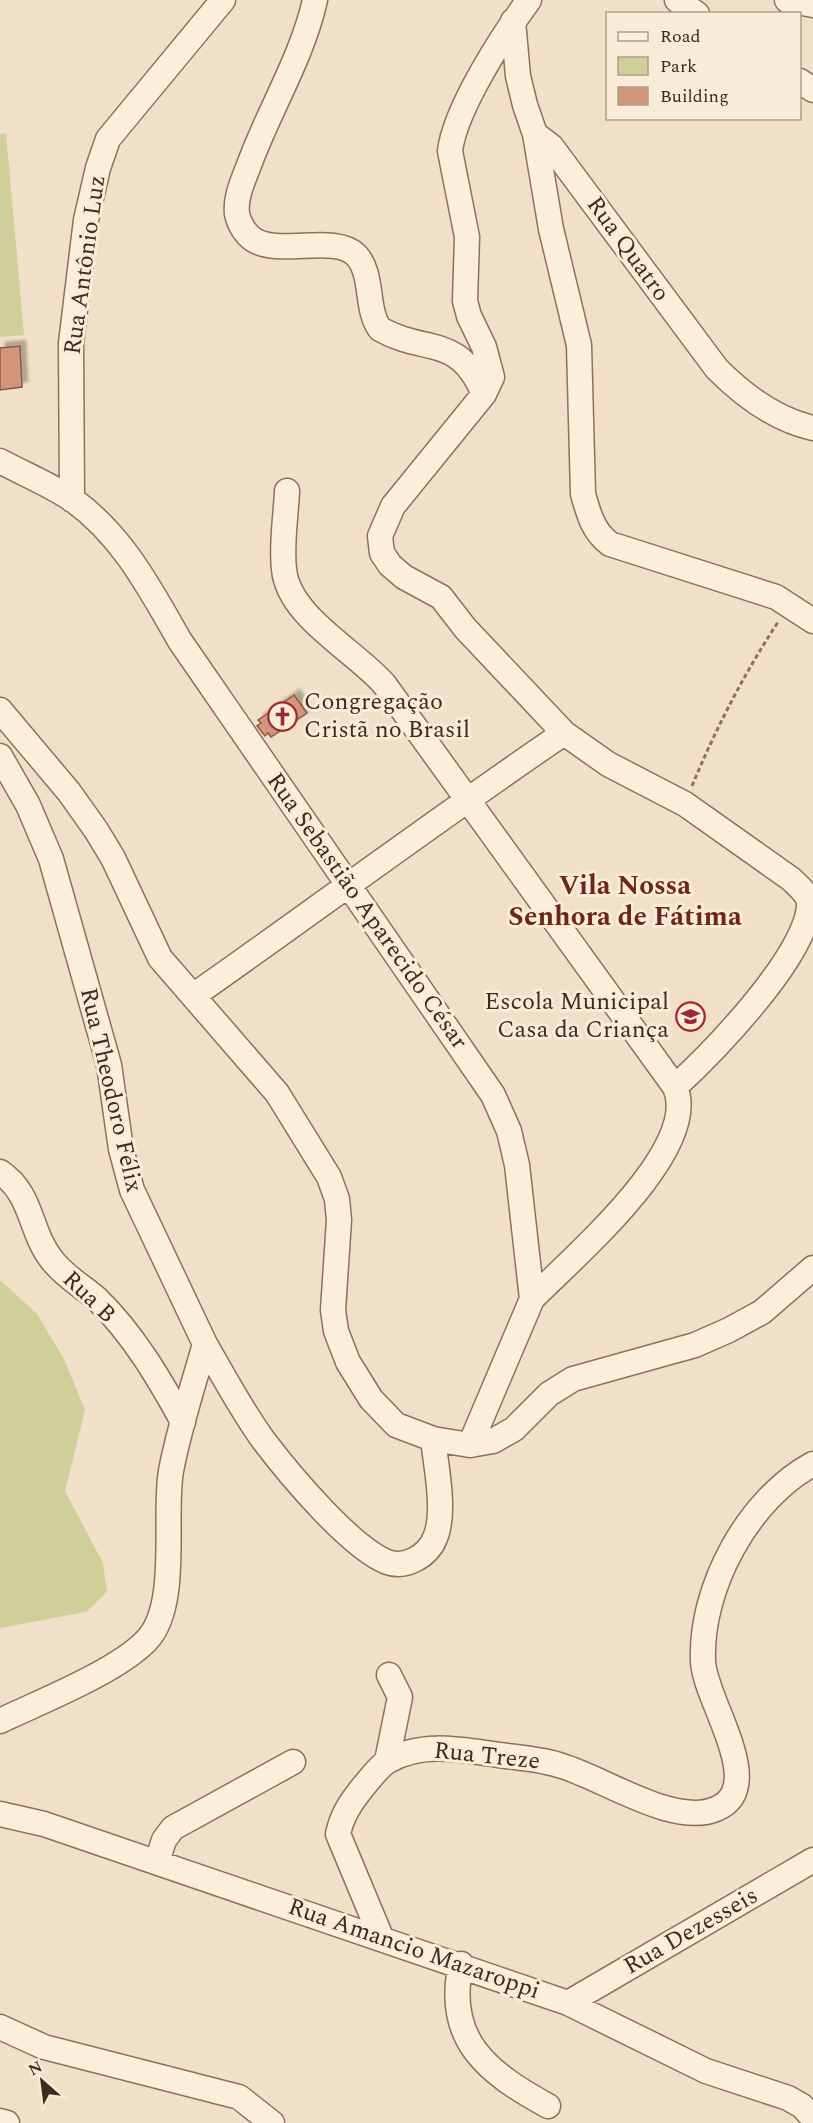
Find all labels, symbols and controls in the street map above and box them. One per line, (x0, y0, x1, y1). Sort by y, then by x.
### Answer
legend (606, 12, 801, 120)
text: Road (660, 23, 701, 50)
text: Park (660, 53, 697, 80)
text: Building (660, 83, 729, 110)
street label: Rua Antônio Luz (55, 173, 115, 357)
street label: Rua Quatro (577, 189, 679, 309)
place label: Congregação Cristã no Brasil (304, 684, 470, 748)
church icon: Congregação Cristã no Brasil (267, 700, 299, 732)
street label: Rua Sebastião Aparecido César (257, 765, 477, 1057)
district label: Vila Nossa Senhora de Fátima (508, 865, 742, 938)
street label: Rua Theodoro Félix (70, 984, 152, 1196)
place label: Escola Municipal Casa da Criança (484, 984, 669, 1048)
school or university icon: Escola Municipal Casa da Criança (674, 1000, 706, 1032)
street label: Rua B (54, 1262, 124, 1332)
street label: Rua Treze (432, 1733, 542, 1779)
street label: Rua Dezesseis (617, 1878, 765, 1984)
street label: Rua Amancio Mazaroppi (283, 1889, 545, 2009)
north arrow (12, 2051, 72, 2111)
text: N (24, 2055, 47, 2082)

